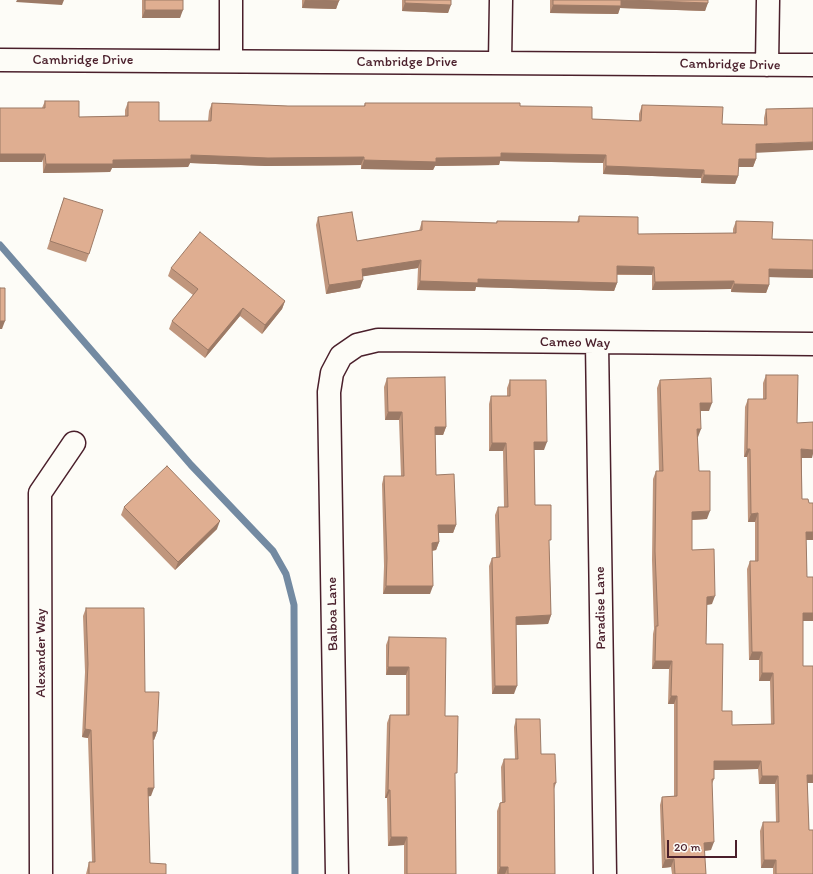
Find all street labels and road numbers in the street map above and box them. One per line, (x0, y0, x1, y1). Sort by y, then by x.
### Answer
street label: Cambridge Drive (33, 52, 133, 68)
street label: Cambridge Drive (357, 54, 457, 70)
street label: Cambridge Drive (679, 56, 781, 74)
street label: Cameo Way (540, 334, 610, 352)
street label: Paradise Lane (592, 566, 610, 650)
street label: Balboa Lane (324, 577, 342, 651)
street label: Alexander Way (33, 608, 49, 698)

